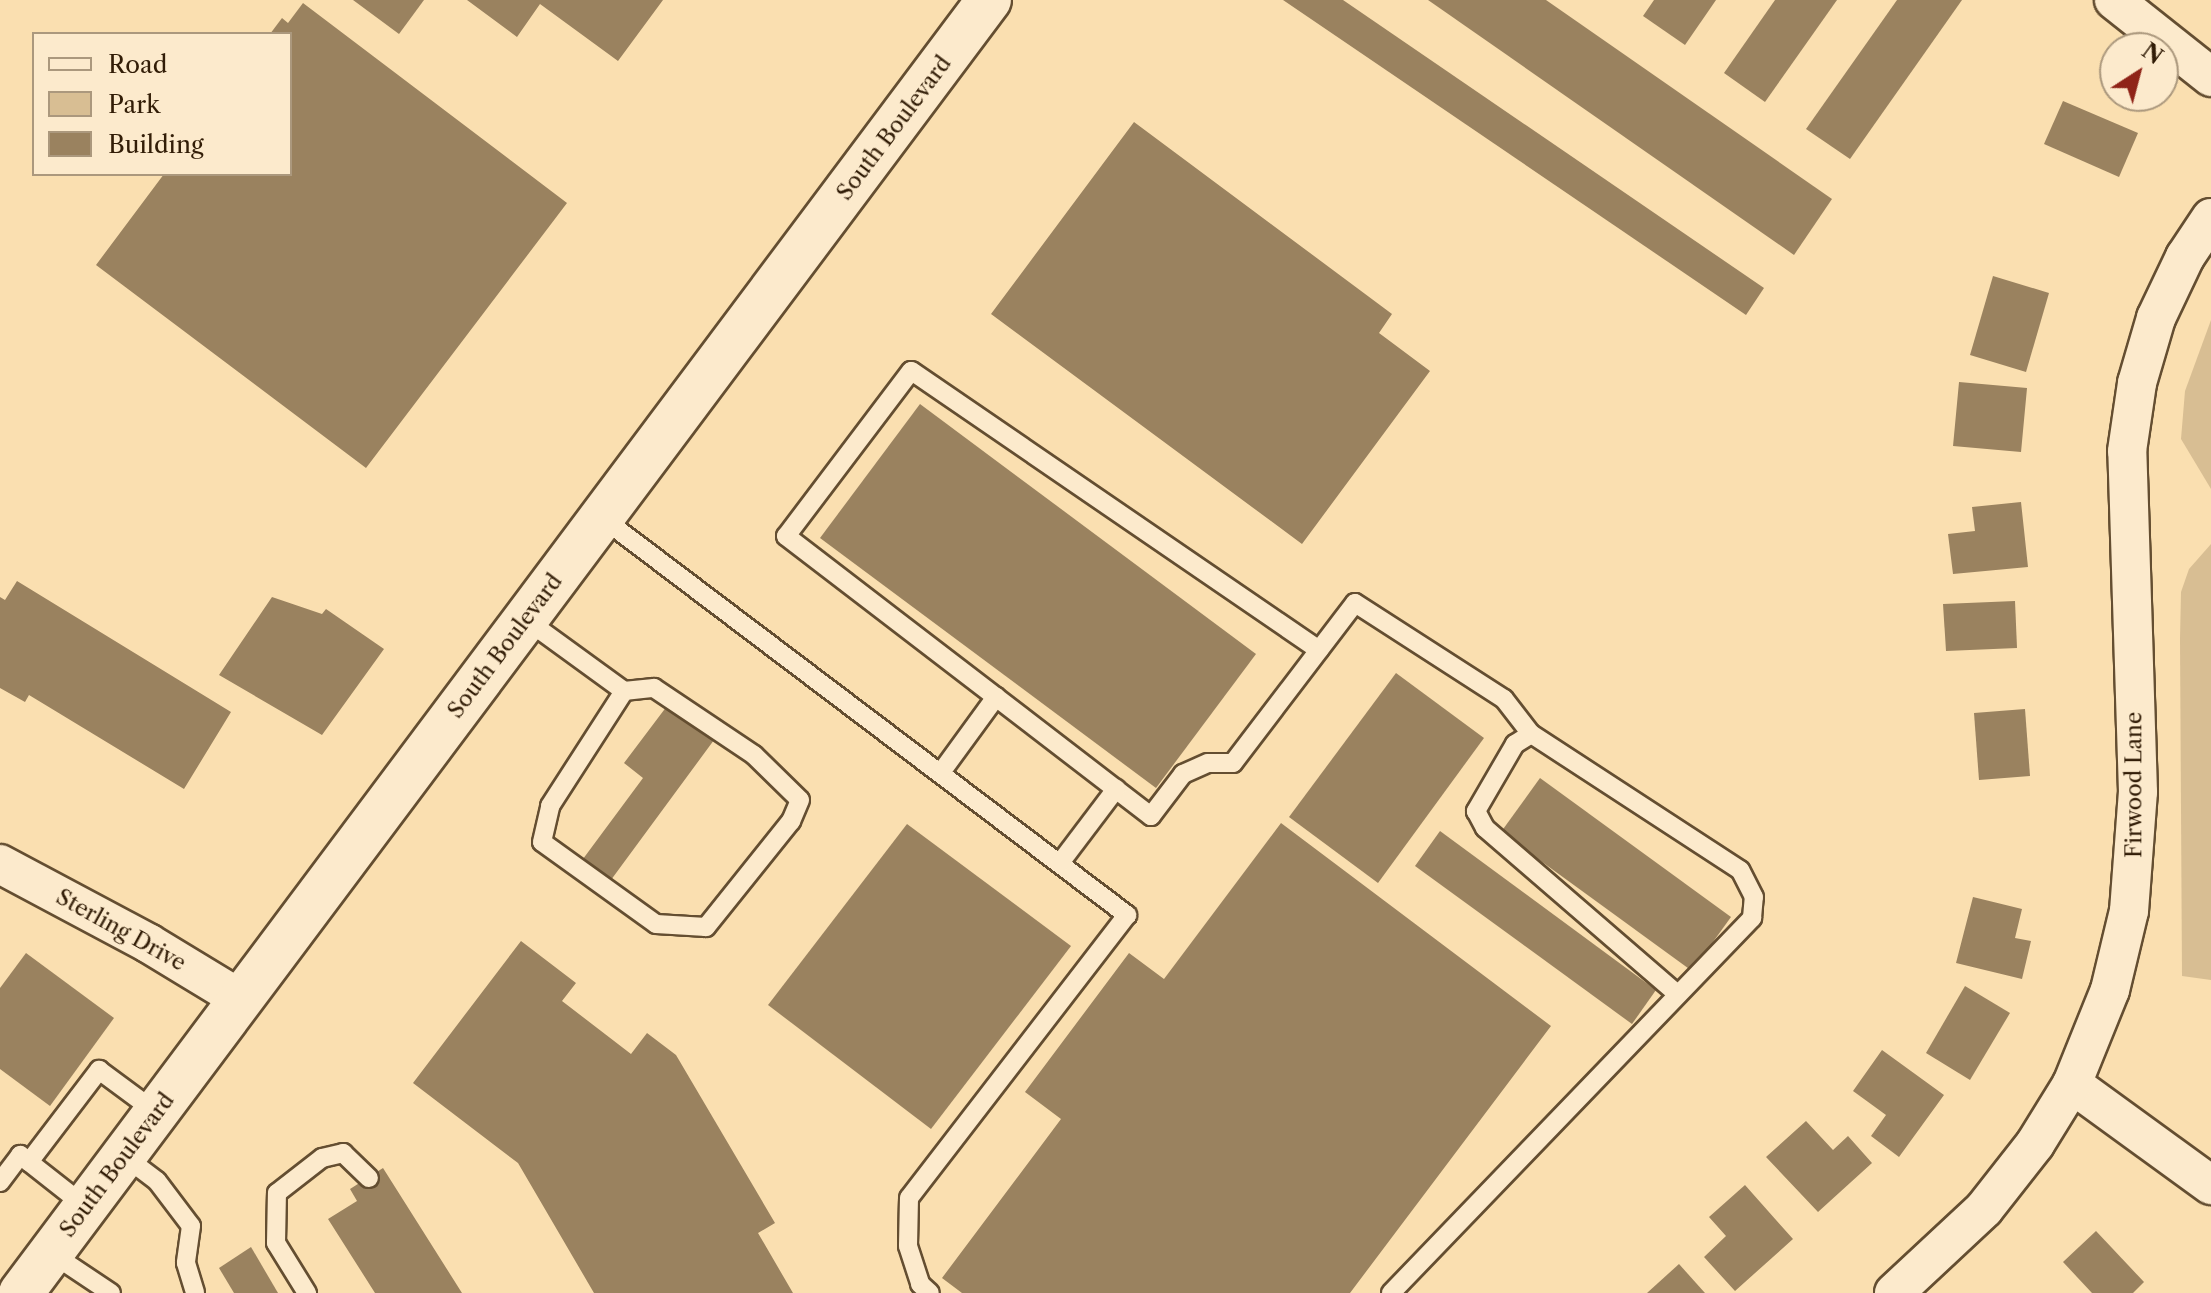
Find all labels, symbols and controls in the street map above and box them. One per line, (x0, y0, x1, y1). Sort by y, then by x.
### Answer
legend (32, 32, 292, 176)
north arrow (2099, 32, 2179, 112)
text: N (2137, 37, 2168, 70)
text: Road (108, 50, 167, 79)
street label: South Boulevard (831, 51, 957, 205)
text: Park (108, 90, 160, 119)
text: Building (108, 130, 204, 159)
street label: South Boulevard (442, 569, 568, 723)
street label: Firwood Lane (2121, 712, 2147, 858)
street label: Sterling Drive (52, 884, 190, 976)
street label: South Boulevard (54, 1088, 180, 1242)

